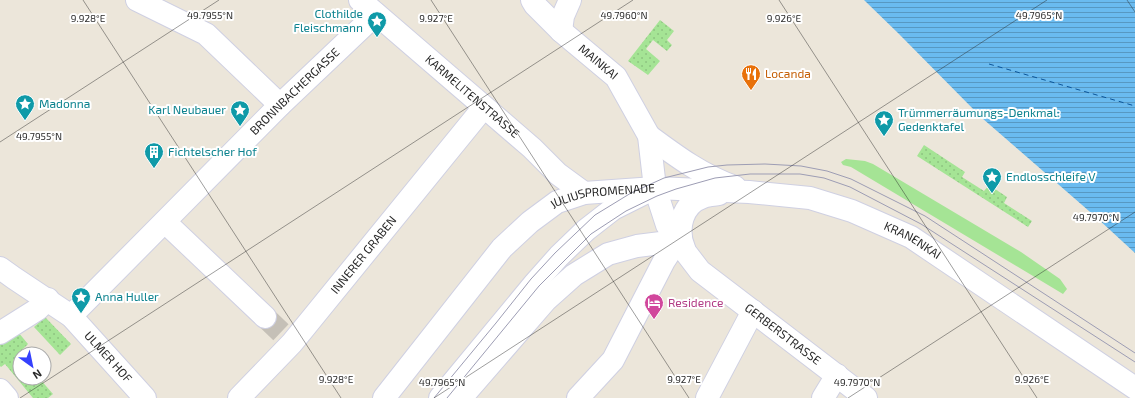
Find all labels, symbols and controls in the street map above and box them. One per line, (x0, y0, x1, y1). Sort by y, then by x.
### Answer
place label: Clothilde Fleischmann (294, 6, 363, 34)
text: 49.7955°N (187, 9, 233, 21)
text: 49.7960°N (600, 9, 648, 21)
text: 49.7965°N (1016, 9, 1062, 21)
place icon: Clothilde Fleischmann (366, 10, 388, 38)
text: 9.928°E (71, 12, 106, 24)
text: 9.927°E (419, 12, 453, 24)
text: 9.926°E (767, 12, 802, 24)
street label: MAINKAI (576, 41, 621, 82)
street label: BRONNBACHERGASSE (247, 44, 342, 137)
street label: KARMELITENSTRASSE (423, 51, 523, 140)
restaurant icon: Locanda (740, 63, 762, 91)
place label: Locanda (765, 66, 811, 80)
place icon: Madonna (14, 93, 36, 121)
place label: Madonna (39, 96, 90, 110)
place icon: Karl Neubauer (229, 99, 251, 127)
place label: Karl Neubauer (148, 102, 226, 116)
place label: Trümmerräumungs-Denkmal: Gedenktafel (898, 105, 1060, 133)
place icon: Trümmerräumungs-Denkmal: Gedenktafel (873, 109, 895, 137)
text: 49.7955°N (16, 130, 62, 142)
building icon: Fichtelscher Hof (143, 141, 165, 169)
place label: Fichtelscher Hof (168, 144, 257, 158)
place icon: Endlosschleife V (981, 166, 1003, 194)
place label: Endlosschleife V (1006, 169, 1096, 183)
street label: JULIUSPROMENADE (547, 180, 656, 211)
text: 49.7970°N (1073, 211, 1119, 223)
street label: INNERER GRABEN (327, 213, 399, 296)
street label: KRANENKAI (882, 218, 944, 261)
place icon: Anna Huller (70, 286, 92, 314)
place label: Anna Huller (95, 289, 159, 303)
hotel icon: Residence (643, 292, 665, 320)
place label: Residence (668, 295, 723, 309)
street label: GERBERSTRASSE (743, 300, 824, 367)
street label: ULMER HOF (82, 328, 136, 385)
north arrow (12, 346, 52, 386)
text: N (31, 367, 45, 382)
text: 9.928°E (319, 373, 354, 385)
text: 9.927°E (667, 373, 701, 385)
text: 9.926°E (1015, 373, 1050, 385)
text: 49.7965°N (419, 376, 465, 388)
text: 49.7970°N (834, 376, 880, 388)

